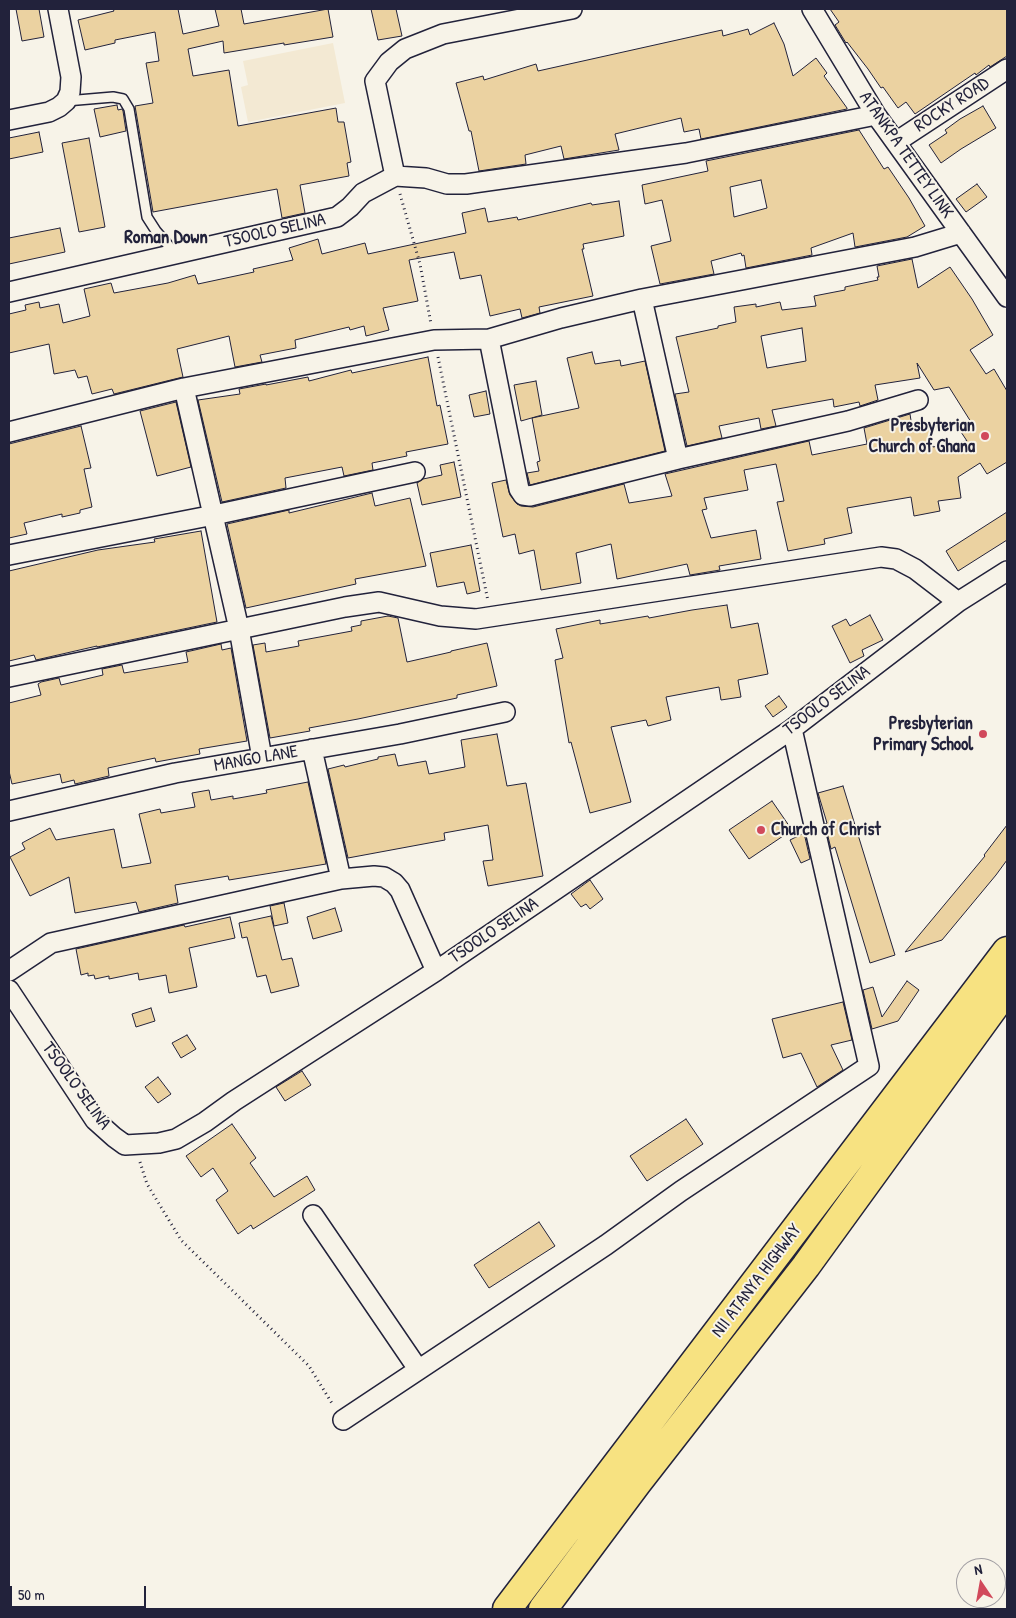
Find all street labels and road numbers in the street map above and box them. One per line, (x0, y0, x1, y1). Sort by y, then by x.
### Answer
street label: ROCKY ROAD (910, 73, 994, 137)
street label: ATANKPA TETTEY LINK (854, 87, 958, 223)
street label: TSOOLO SELINA (222, 209, 328, 253)
street label: TSOOLO SELINA (779, 661, 875, 741)
street label: MANGO LANE (212, 741, 300, 777)
street label: TSOOLO SELINA (445, 893, 543, 969)
street label: TSOOLO SELINA (37, 1038, 115, 1134)
street label: NII ATANYA HIGHWAY (707, 1220, 807, 1342)

